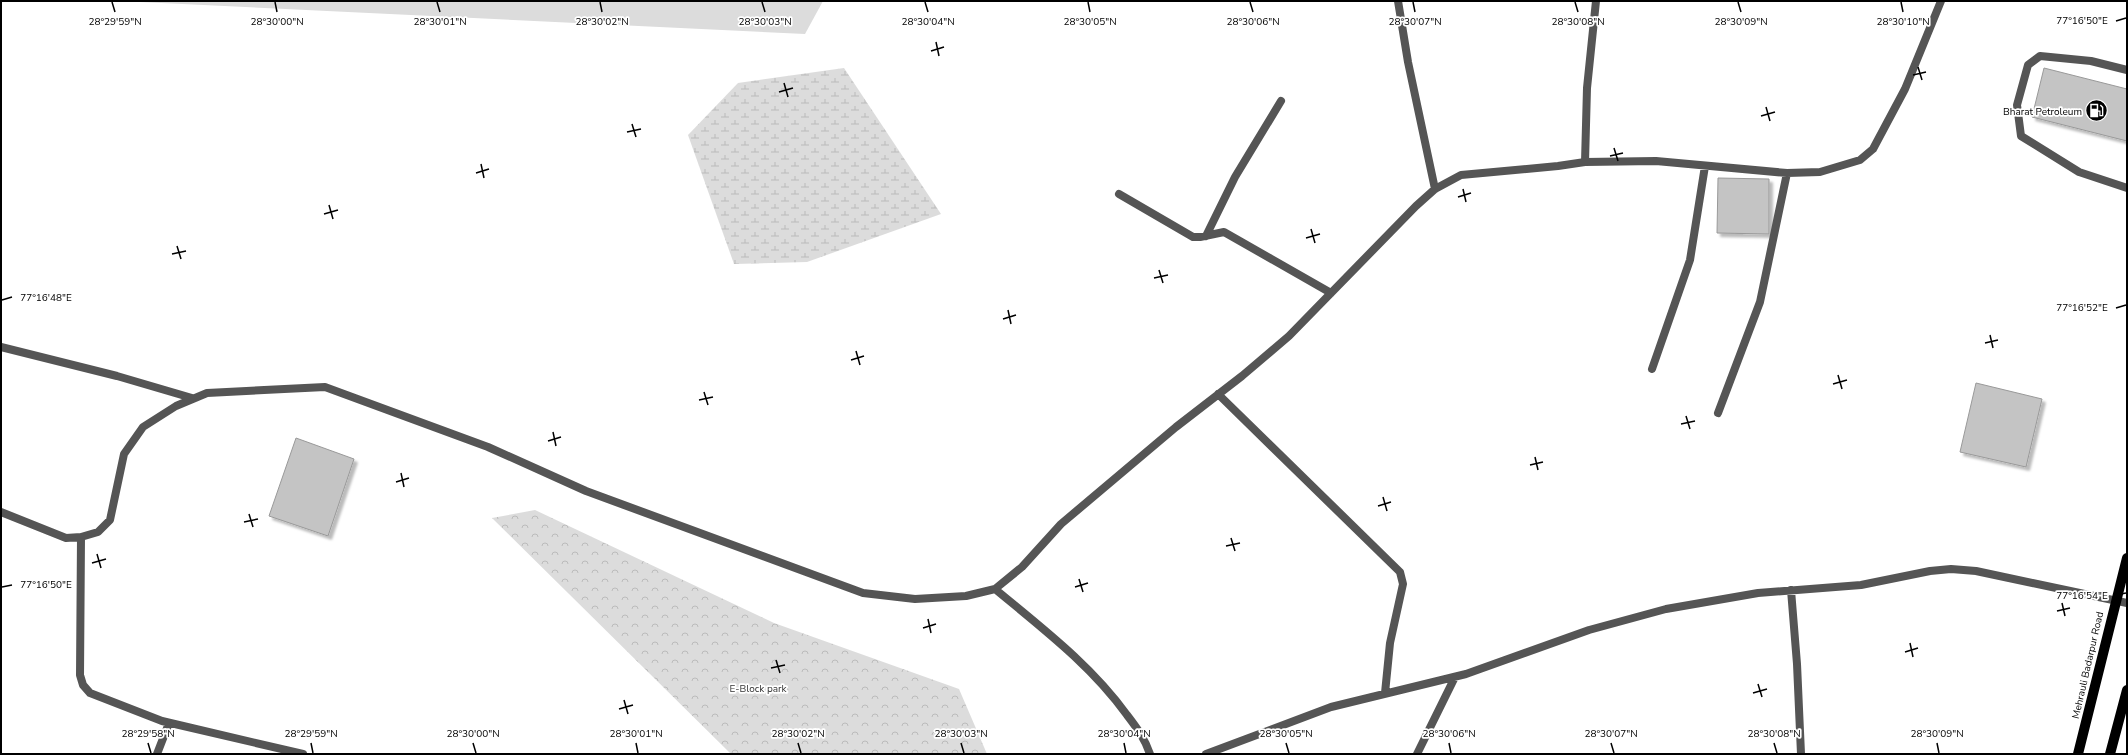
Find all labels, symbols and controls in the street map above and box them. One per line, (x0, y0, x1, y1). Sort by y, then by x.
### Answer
text: 77°16'50"E (2056, 14, 2108, 28)
text: 28°29'59"N (88, 15, 142, 29)
text: 28°30'00"N (250, 15, 304, 29)
text: 28°30'01"N (413, 15, 467, 29)
text: 28°30'02"N (575, 15, 629, 29)
text: 28°30'03"N (738, 15, 792, 29)
text: 28°30'04"N (901, 15, 955, 29)
text: 28°30'05"N (1063, 15, 1117, 29)
text: 28°30'06"N (1226, 15, 1280, 29)
text: 28°30'07"N (1388, 15, 1442, 29)
text: 28°30'08"N (1551, 15, 1605, 29)
text: 28°30'09"N (1714, 15, 1768, 29)
text: 28°30'10"N (1876, 15, 1930, 29)
fuel station icon: Bharat Petroleum (2084, 98, 2110, 124)
place label: Bharat Petroleum (2003, 105, 2082, 119)
text: 77°16'48"E (20, 291, 72, 305)
text: 77°16'52"E (2056, 301, 2108, 315)
text: 77°16'50"E (20, 578, 72, 592)
text: 77°16'54"E (2056, 589, 2108, 603)
street label: Mehrauli Badarpur Road (2069, 610, 2107, 720)
park label: E-Block park (729, 682, 788, 696)
text: 28°29'58"N (121, 727, 175, 741)
text: 28°29'59"N (284, 727, 338, 741)
text: 28°30'00"N (446, 727, 500, 741)
text: 28°30'01"N (609, 727, 663, 741)
text: 28°30'02"N (771, 727, 825, 741)
text: 28°30'03"N (934, 727, 988, 741)
text: 28°30'04"N (1097, 727, 1151, 741)
text: 28°30'05"N (1259, 727, 1313, 741)
text: 28°30'06"N (1422, 727, 1476, 741)
text: 28°30'07"N (1584, 727, 1638, 741)
text: 28°30'08"N (1747, 727, 1801, 741)
text: 28°30'09"N (1910, 727, 1964, 741)

